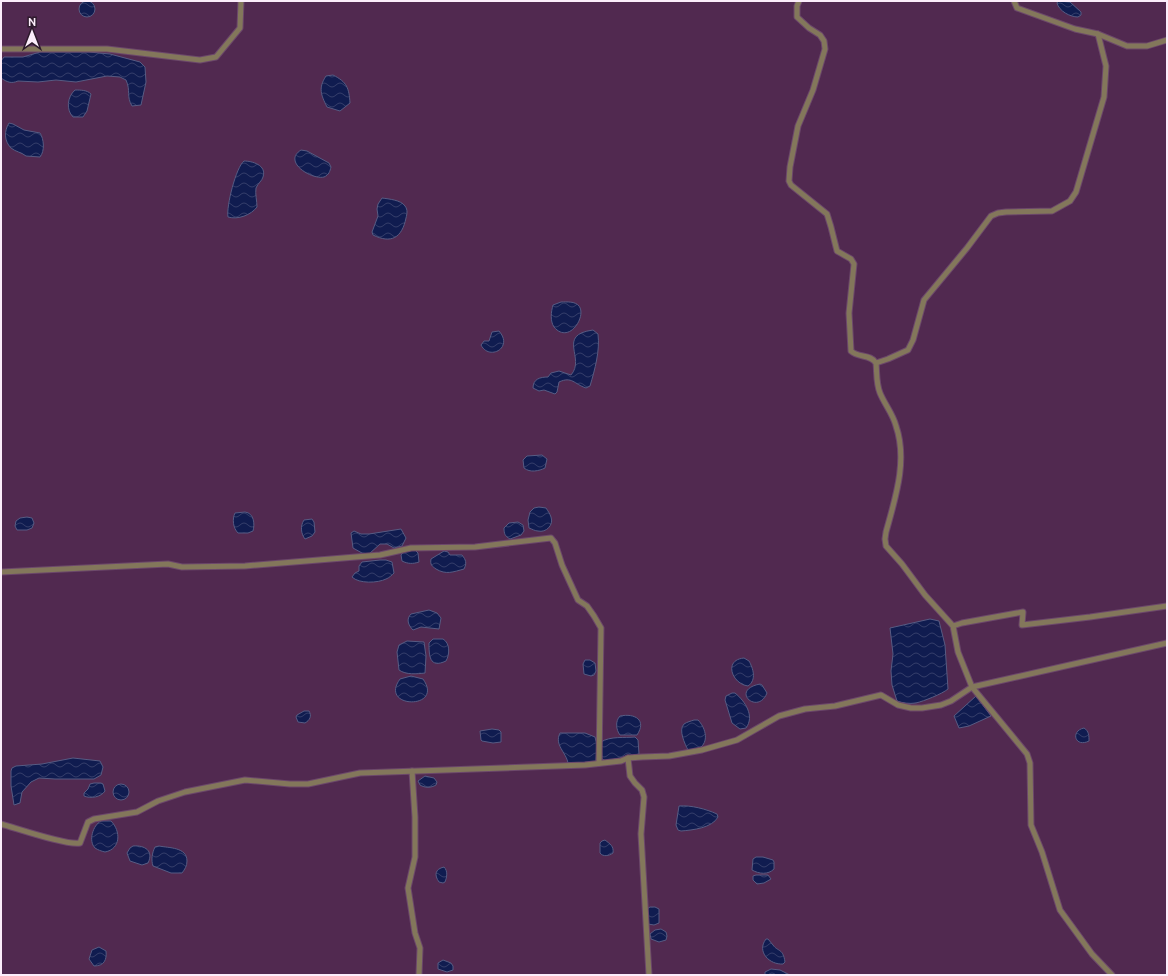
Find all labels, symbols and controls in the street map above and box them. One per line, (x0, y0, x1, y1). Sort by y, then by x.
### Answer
north arrow (12, 12, 52, 52)
text: N (28, 16, 36, 28)

